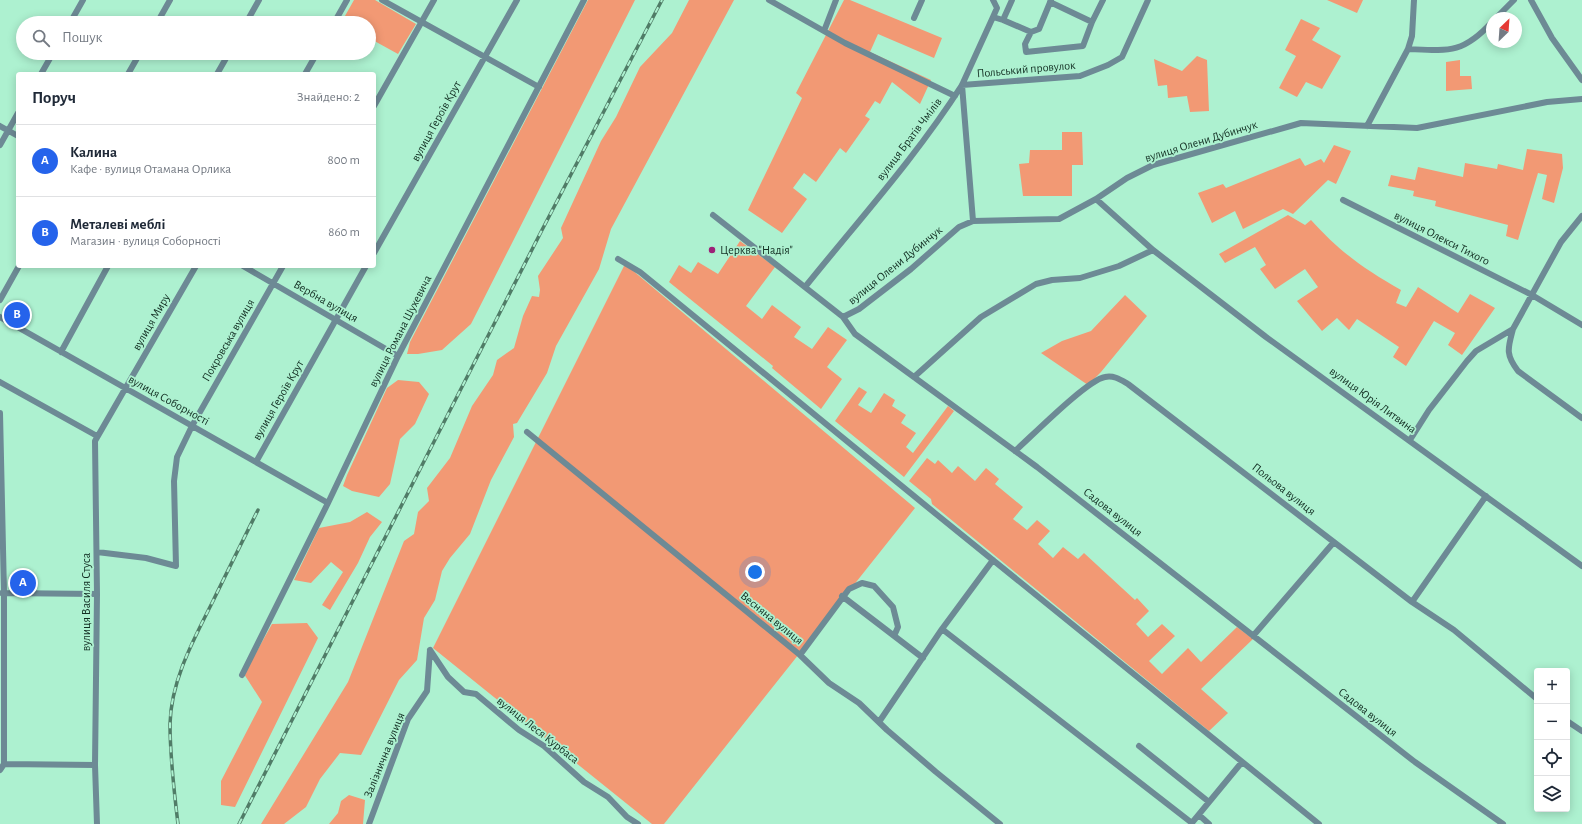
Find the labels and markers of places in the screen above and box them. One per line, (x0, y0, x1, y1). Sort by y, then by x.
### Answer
place label: Церква "Надія" (720, 244, 793, 256)
marker: Церква "Надія" (707, 245, 717, 255)
pin: B (4, 300, 30, 330)
pin: A (10, 568, 36, 598)

